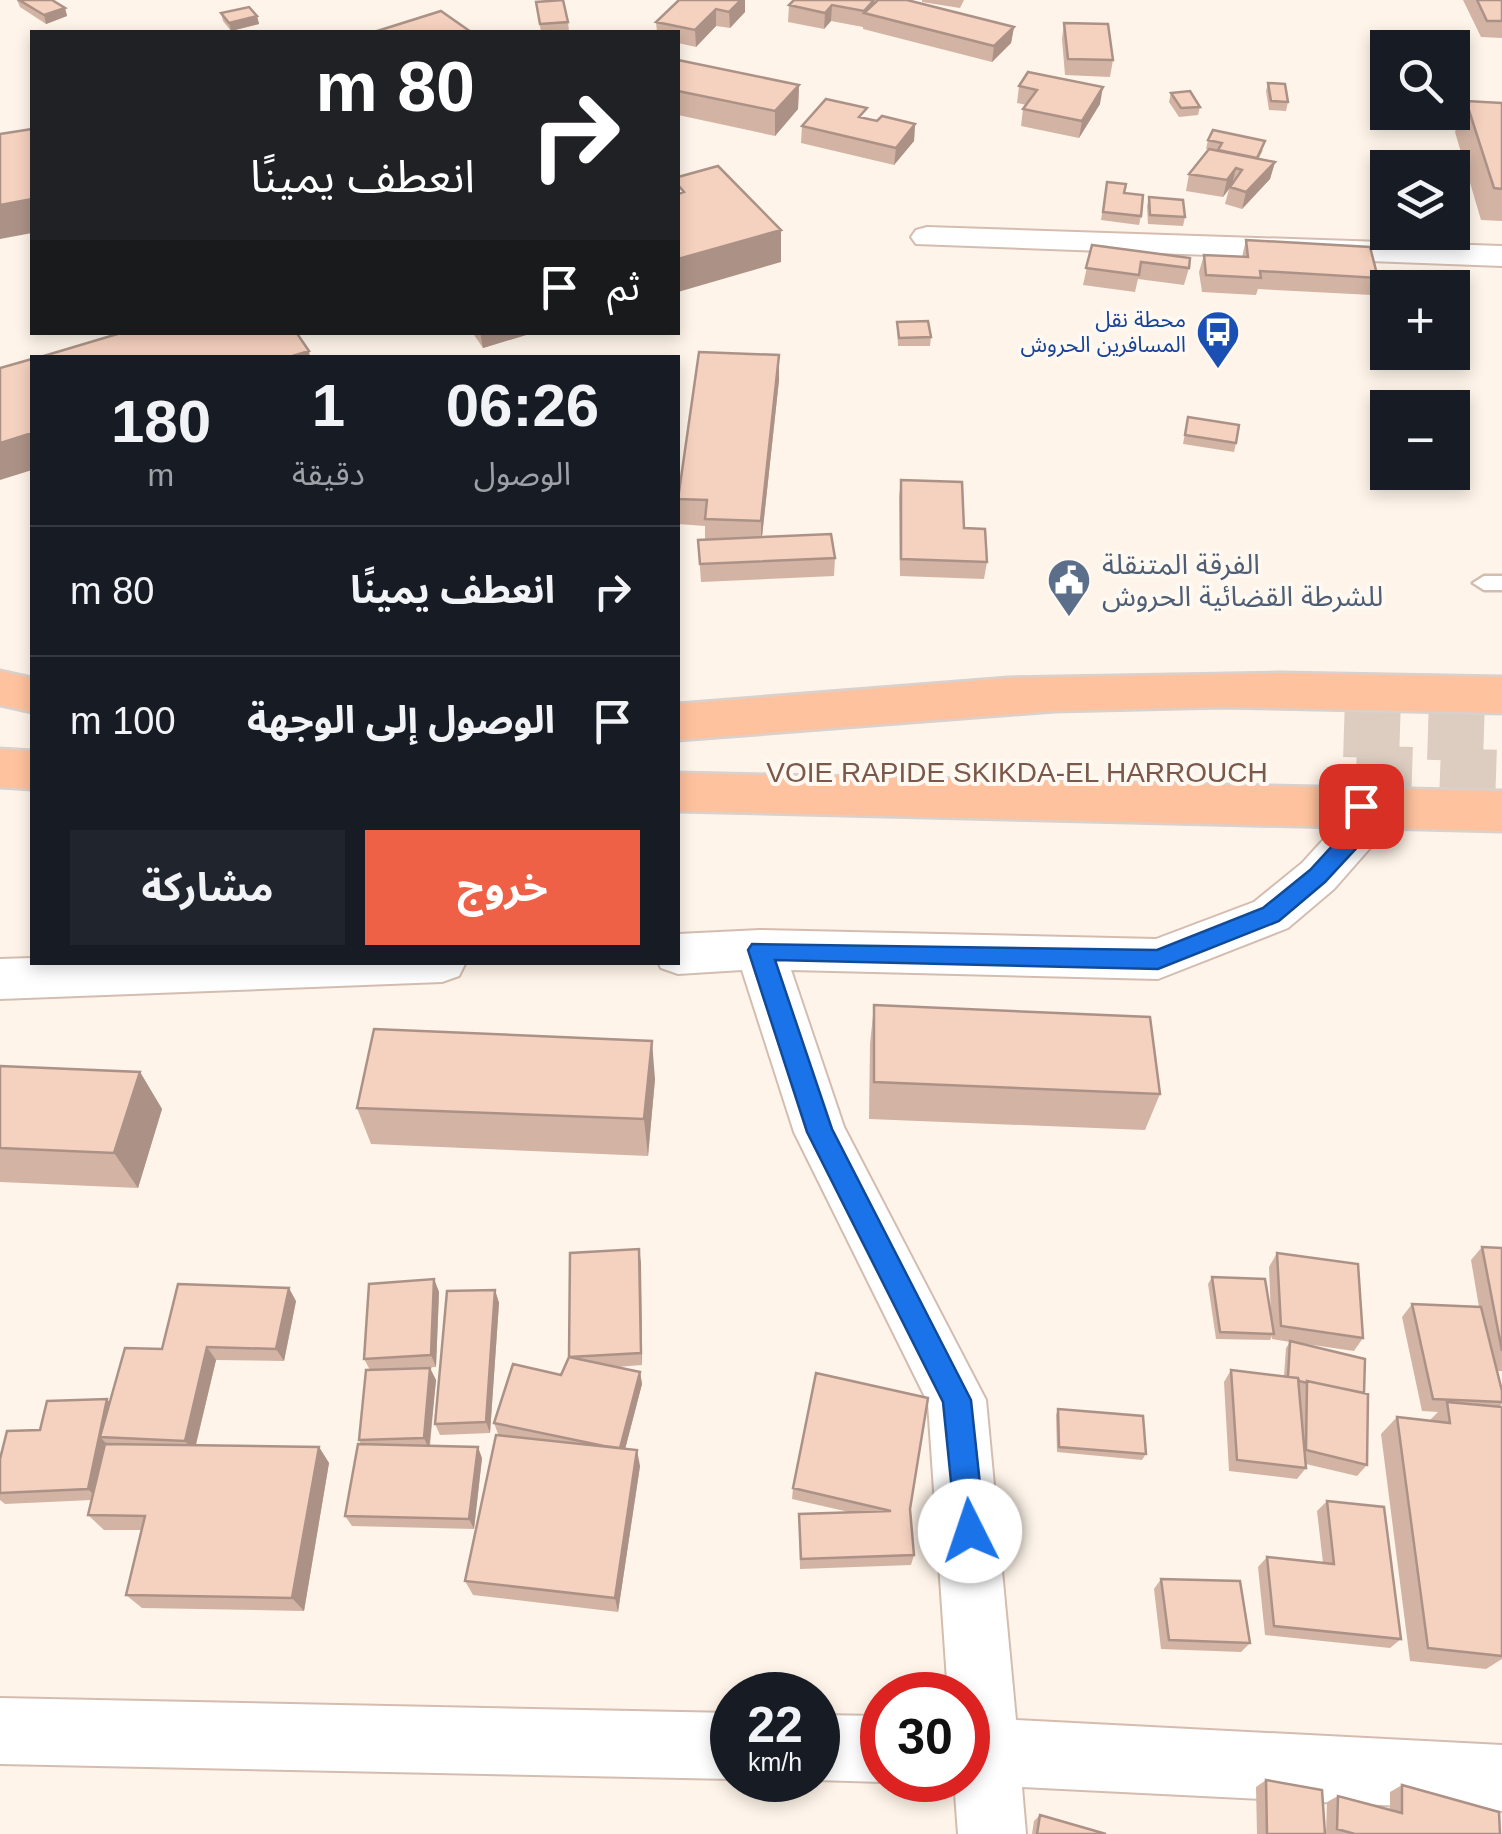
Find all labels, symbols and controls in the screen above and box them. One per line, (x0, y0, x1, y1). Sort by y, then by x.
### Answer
map controls (1370, 30, 1470, 490)
button: search (1370, 30, 1470, 130)
text: 80 m (315, 48, 475, 126)
icon: right (510, 70, 640, 200)
button: layers (1370, 150, 1470, 250)
text: انعطف يمينًا (250, 151, 475, 202)
icon: arrive (532, 260, 587, 315)
text: ثم (607, 266, 640, 308)
button: + (1370, 270, 1470, 370)
place label: محطة نقل المسافرين الحروش (1020, 307, 1186, 357)
bus stop icon: محطة نقل المسافرين الحروش (1195, 309, 1241, 370)
text: 1 (312, 372, 345, 439)
text: 06:26 (446, 372, 599, 439)
text: 180 (111, 388, 211, 455)
button: − (1370, 390, 1470, 490)
text: دقيقة (292, 456, 365, 492)
text: الوصول (474, 456, 571, 492)
text: m (148, 457, 174, 493)
place label: الفرقة المتنقلة للشرطة القضائية الحروش (1102, 549, 1383, 613)
public building icon: الفرقة المتنقلة للشرطة القضائية الحروش (1046, 557, 1092, 618)
icon: right (585, 564, 640, 619)
text: انعطف يمينًا (350, 569, 555, 611)
text: 80 m (70, 570, 155, 612)
icon: arrive (585, 694, 640, 749)
text: الوصول إلى الوجهة (247, 699, 555, 741)
text: 100 m (70, 700, 176, 742)
street label: VOIE RAPIDE SKIKDA-EL HARROUCH (766, 757, 1268, 788)
pin (1319, 764, 1404, 849)
icon: arrive (1334, 779, 1389, 834)
button: مشاركة (70, 830, 345, 945)
button: خروج (365, 830, 640, 945)
position arrow (918, 1479, 1022, 1583)
speed limit sign: 30 (860, 1672, 990, 1802)
text: 22 (747, 1697, 803, 1753)
text: km/h (748, 1748, 802, 1776)

